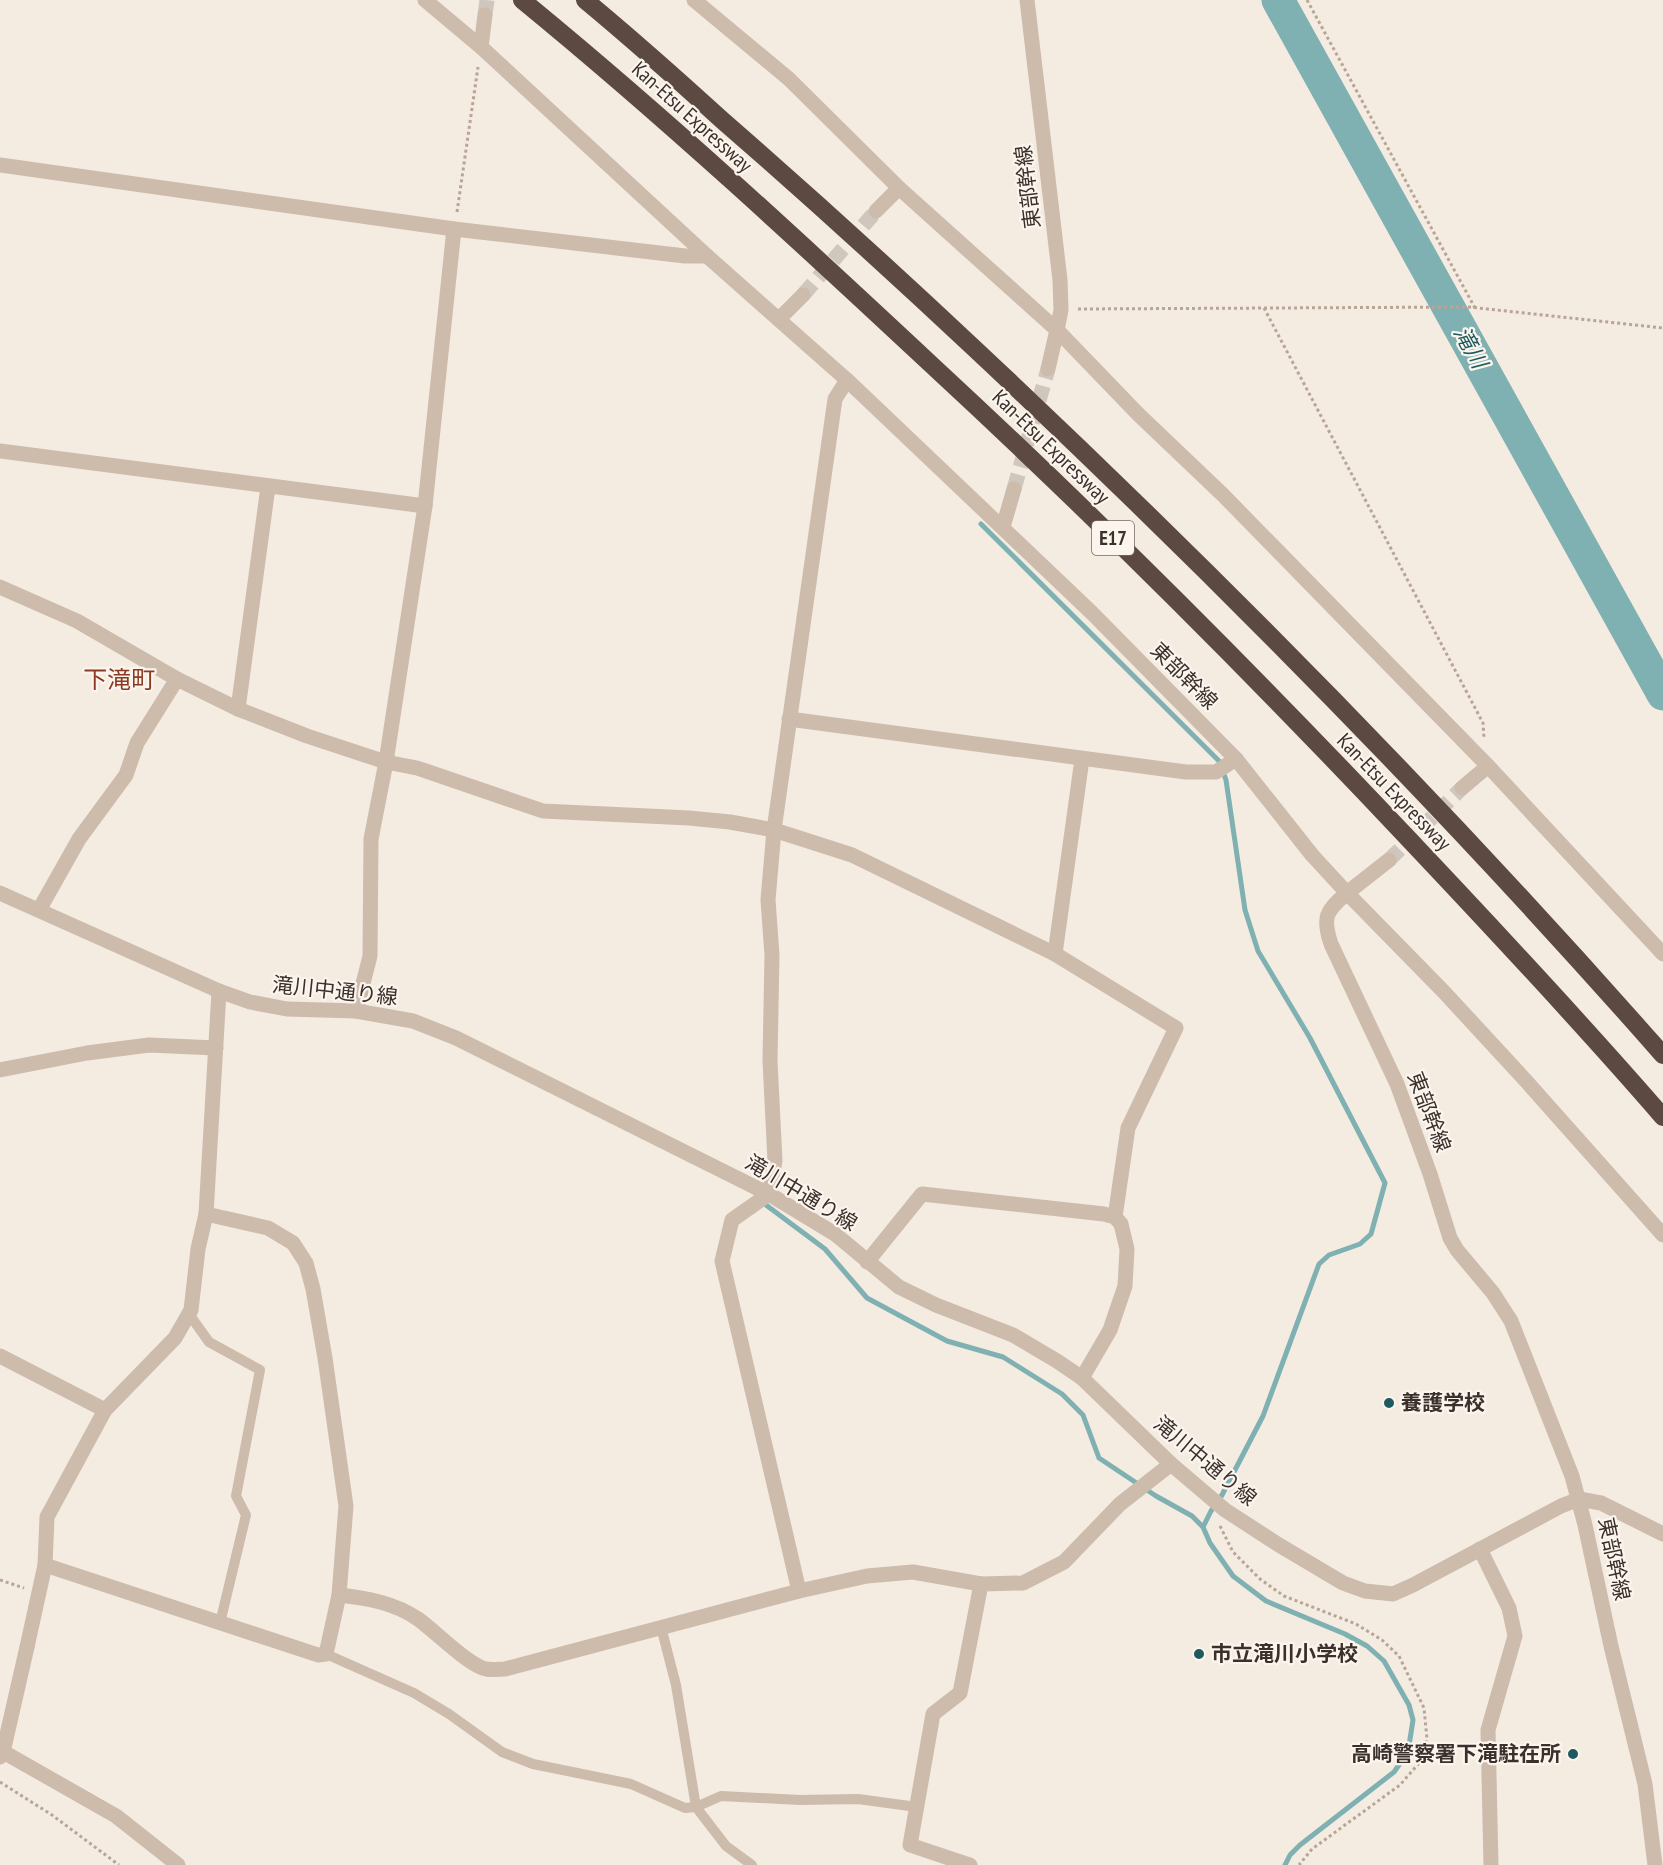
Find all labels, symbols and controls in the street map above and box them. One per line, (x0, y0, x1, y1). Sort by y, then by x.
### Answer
street label: Kan-Etsu Expressway (626, 55, 758, 178)
street label: 東部幹線 (1009, 144, 1046, 230)
water label: 滝川 (1448, 321, 1495, 375)
street label: Kan-Etsu Expressway (987, 384, 1116, 510)
road number: E17 (1092, 521, 1134, 555)
street label: 東部幹線 (1145, 636, 1224, 715)
district label: 下滝町 (83, 664, 155, 695)
street label: Kan-Etsu Expressway (1331, 727, 1457, 856)
street label: 滝川中通り線 (271, 970, 399, 1011)
street label: 東部幹線 (1402, 1068, 1457, 1156)
street label: 滝川中通り線 (740, 1149, 862, 1237)
place label: 養護学校 (1401, 1389, 1485, 1416)
marker: 養護学校 (1382, 1396, 1396, 1410)
street label: 滝川中通り線 (1148, 1410, 1262, 1511)
street label: 東部幹線 (1593, 1515, 1636, 1603)
place label: 市立滝川小学校 (1211, 1640, 1358, 1667)
marker: 市立滝川小学校 (1192, 1647, 1206, 1661)
place label: 高崎警察署下滝駐在所 (1351, 1740, 1561, 1767)
marker: 高崎警察署下滝駐在所 (1566, 1747, 1580, 1761)

